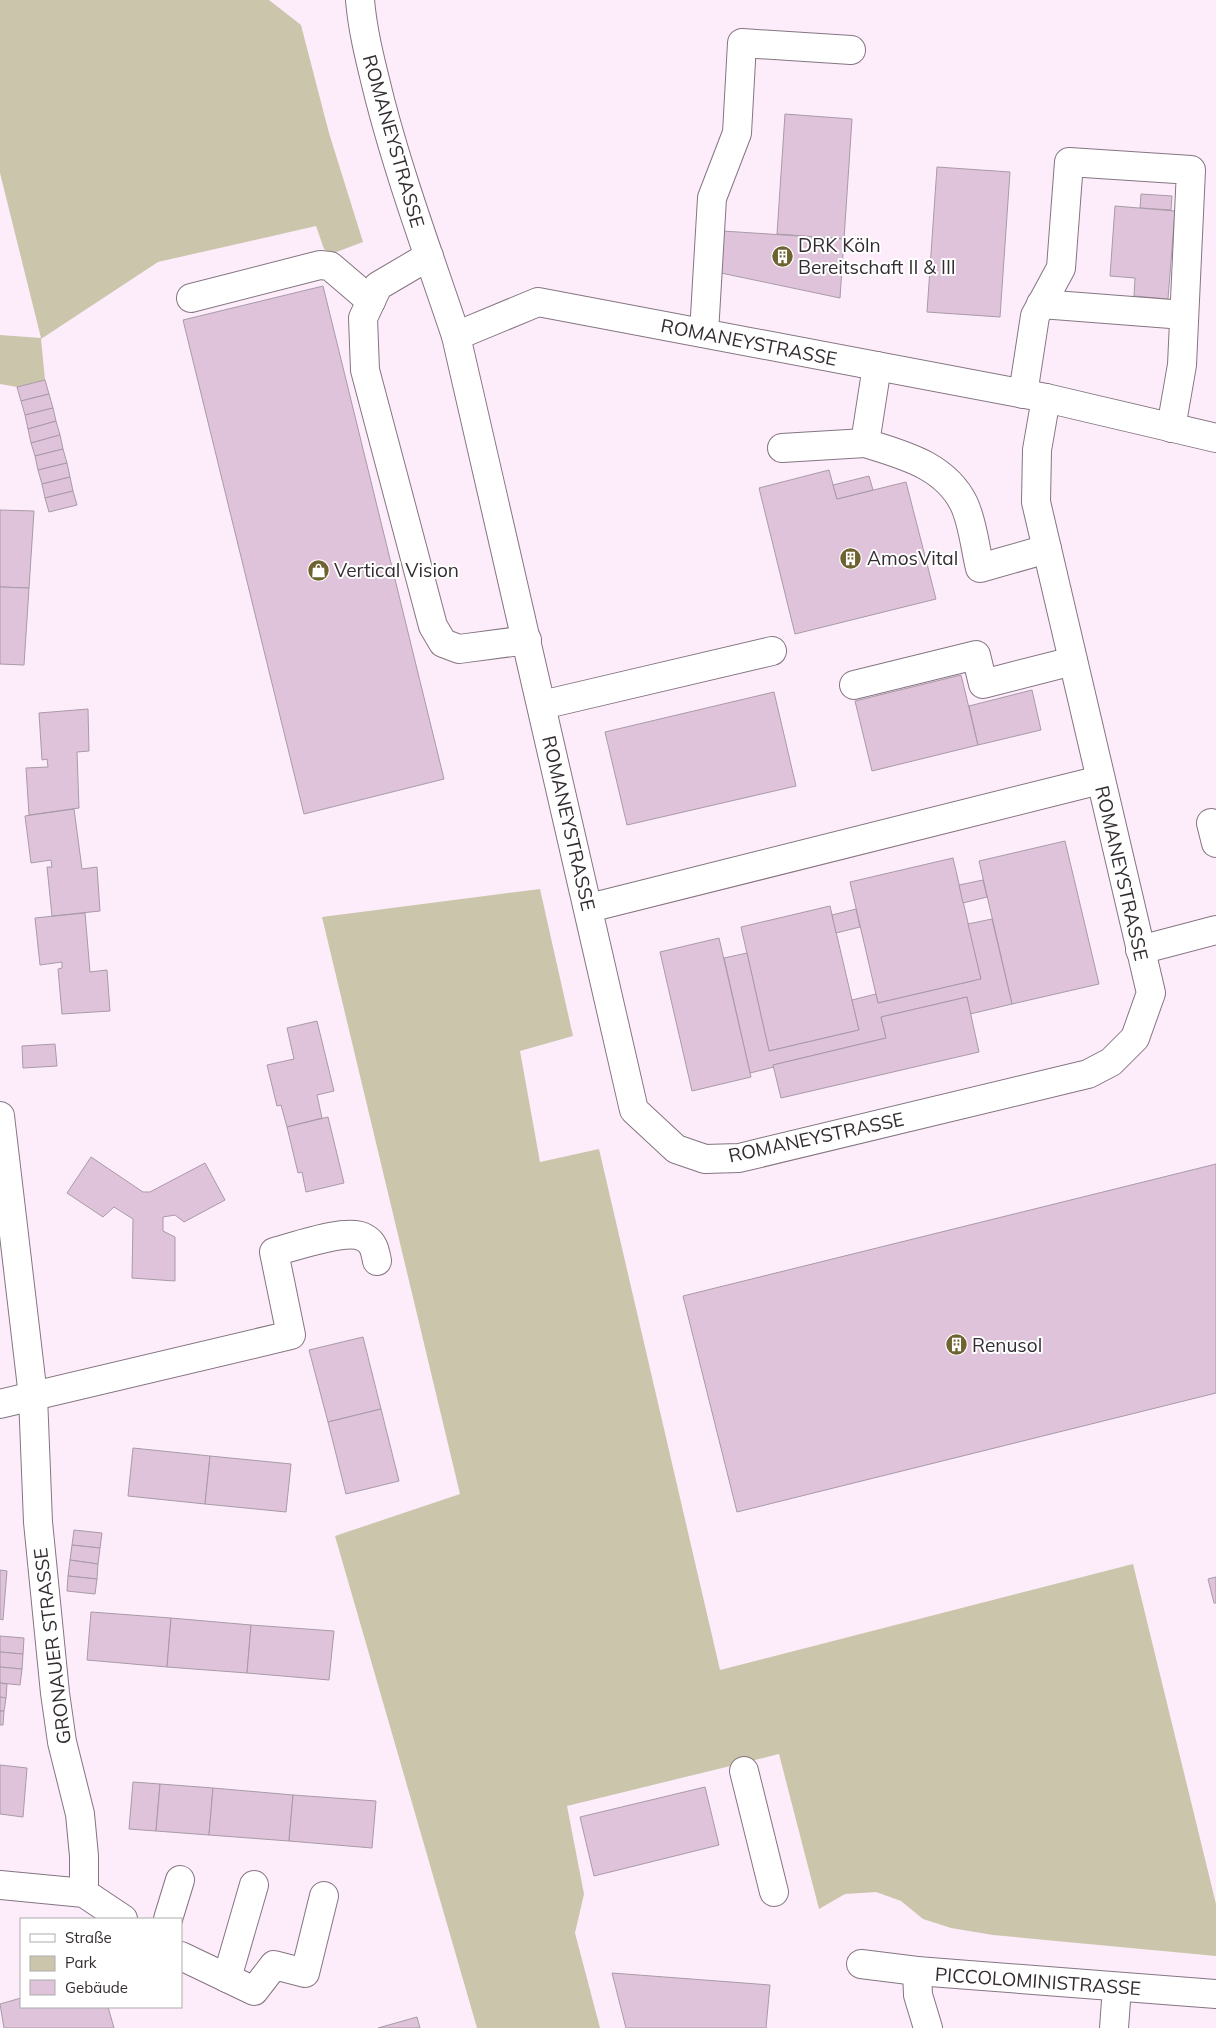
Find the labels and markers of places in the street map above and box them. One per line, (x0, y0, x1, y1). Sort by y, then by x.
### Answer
place label: DRK Köln Bereitschaft II & III (798, 233, 956, 279)
building icon: DRK Köln Bereitschaft II & III (770, 244, 794, 268)
building icon: AmosVital (839, 546, 863, 570)
place label: AmosVital (867, 546, 958, 570)
shop icon: Vertical Vision (306, 558, 330, 582)
place label: Vertical Vision (334, 558, 459, 582)
building icon: Renusol (944, 1333, 968, 1357)
place label: Renusol (972, 1333, 1042, 1357)

